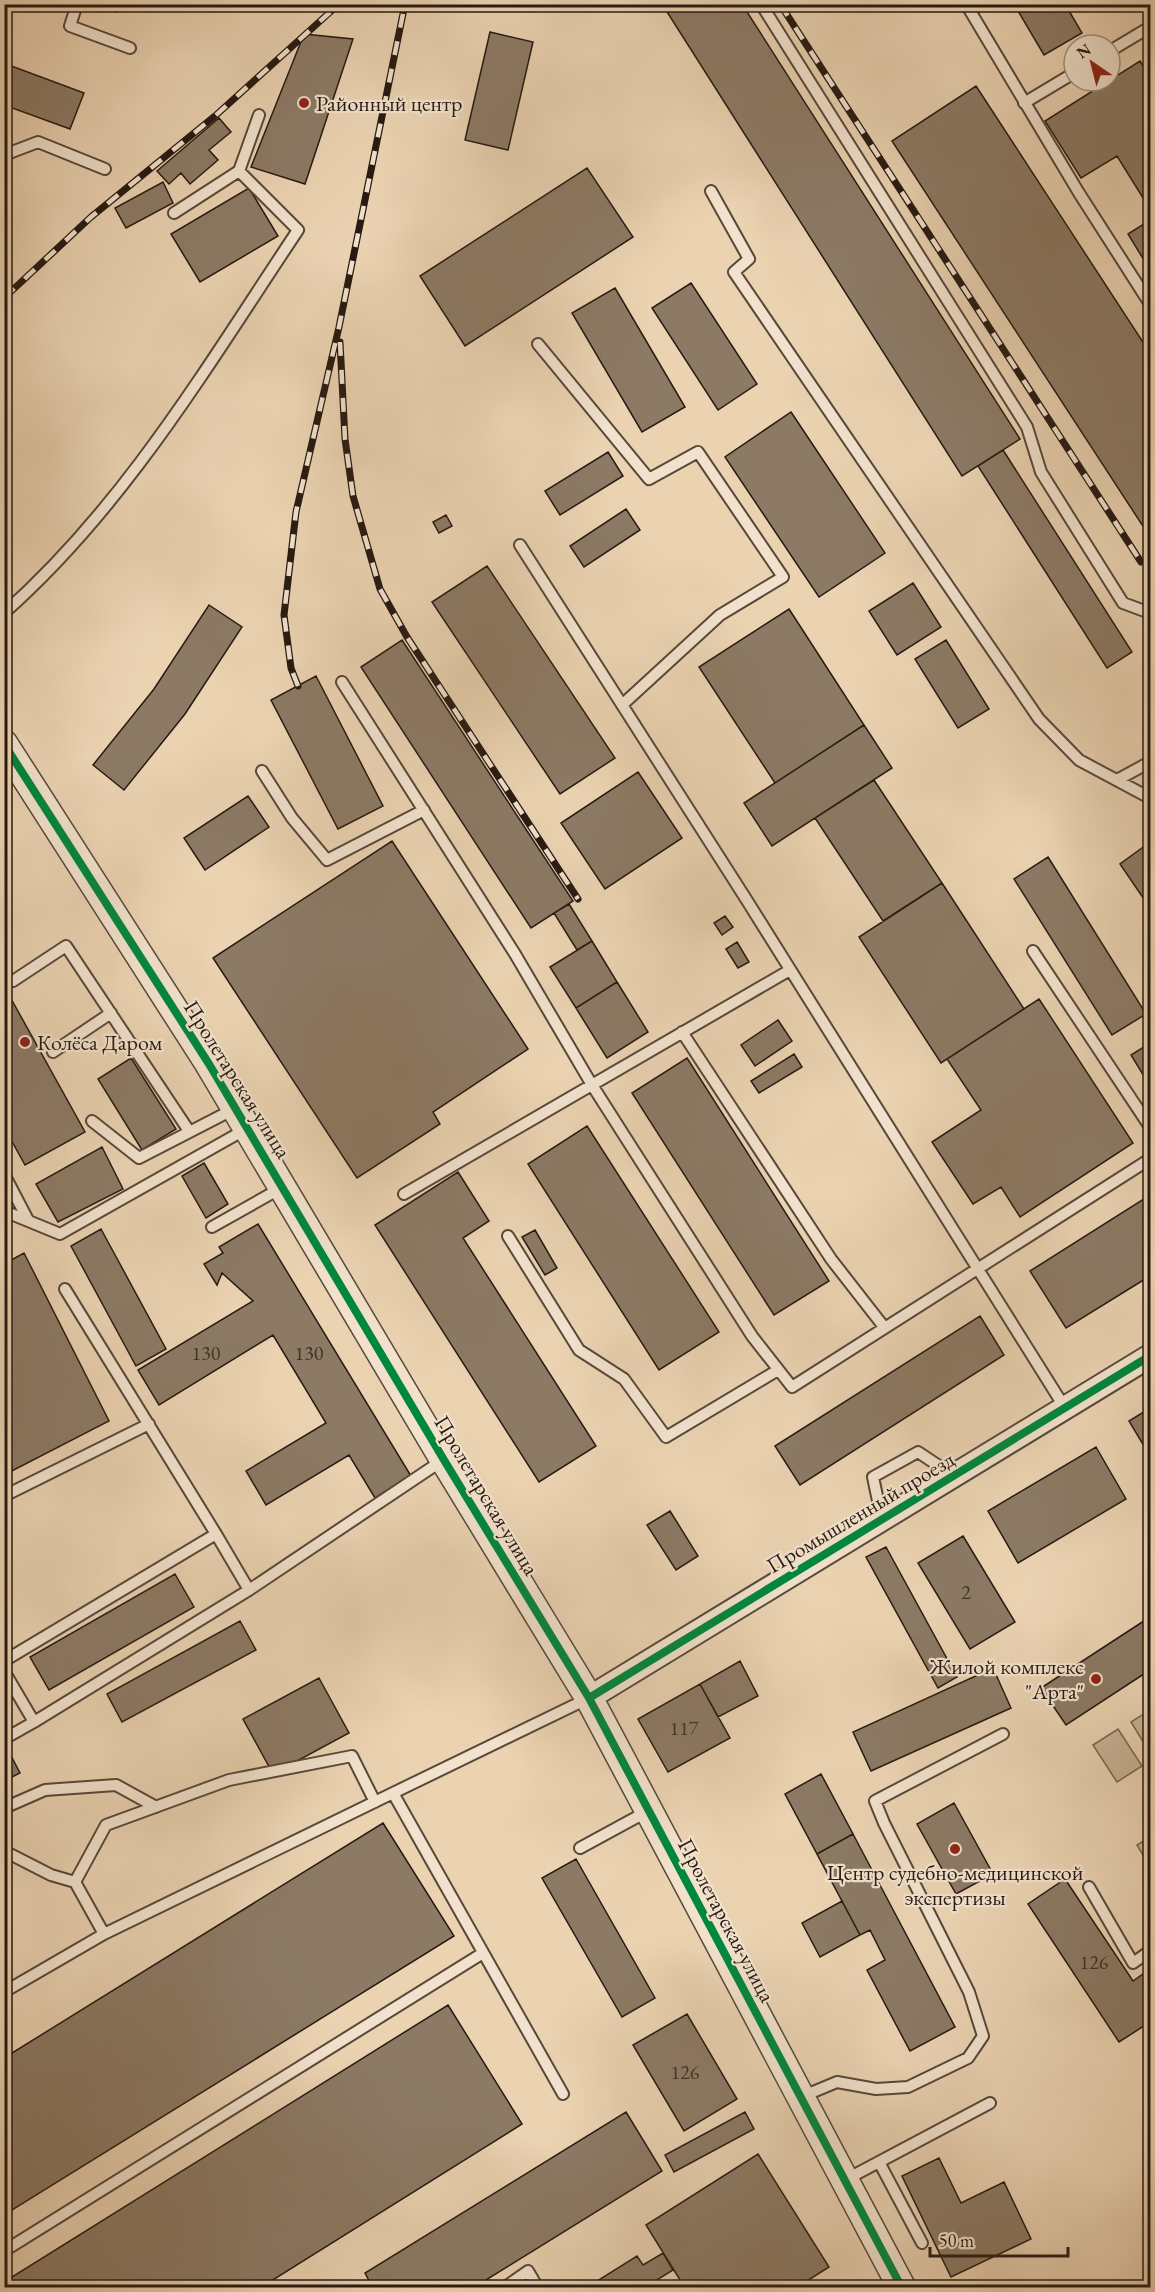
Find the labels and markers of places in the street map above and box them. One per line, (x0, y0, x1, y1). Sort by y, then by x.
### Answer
place label: Районный центр (316, 89, 463, 118)
marker: Районный центр (297, 96, 311, 110)
place label: Колёса Даром (37, 1028, 163, 1057)
marker: Колёса Даром (18, 1035, 32, 1049)
place label: Жилой комплекс "Арта" (929, 1652, 1084, 1706)
marker: Жилой комплекс "Арта" (1089, 1672, 1103, 1686)
marker: Центр судебно-медицинской экспертизы (948, 1842, 962, 1856)
place label: Центр судебно-медицинской экспертизы (827, 1858, 1084, 1912)

